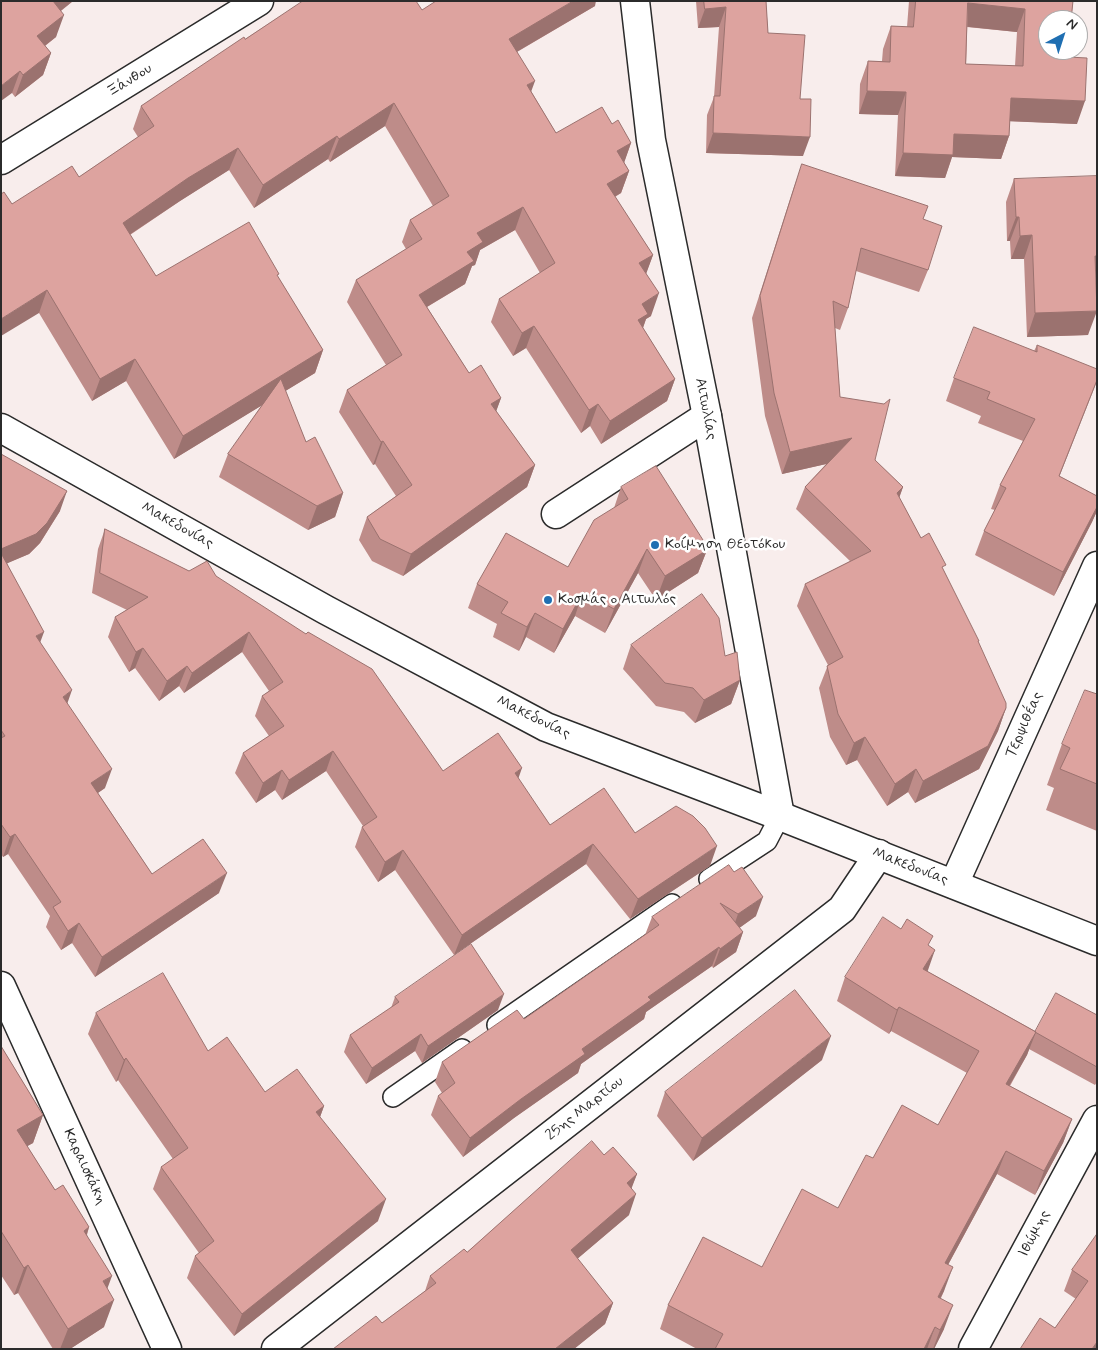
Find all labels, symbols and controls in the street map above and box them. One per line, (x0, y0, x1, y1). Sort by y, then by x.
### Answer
north arrow (1038, 10, 1088, 60)
text: N (1063, 14, 1081, 34)
street label: Ξάνθου (104, 60, 156, 102)
street label: Αιτωλίας (690, 376, 720, 442)
street label: Μακεδονίας (138, 499, 216, 553)
place label: Κοίμηση Θεοτόκου (665, 536, 785, 554)
marker: Κοίμηση Θεοτόκου (649, 539, 661, 551)
place label: Κοσμάς ο Αιτωλός (558, 591, 676, 609)
marker: Κοσμάς ο Αιτωλός (542, 594, 554, 606)
street label: Τερψιθέας (1002, 689, 1048, 761)
street label: Μακεδονίας (493, 692, 573, 744)
street label: Μακεδονίας (869, 844, 951, 890)
street label: 25ης Μαρτίου (542, 1073, 628, 1145)
street label: Καραισκάκη (59, 1126, 109, 1208)
street label: Ιθώμης (1015, 1208, 1055, 1260)

